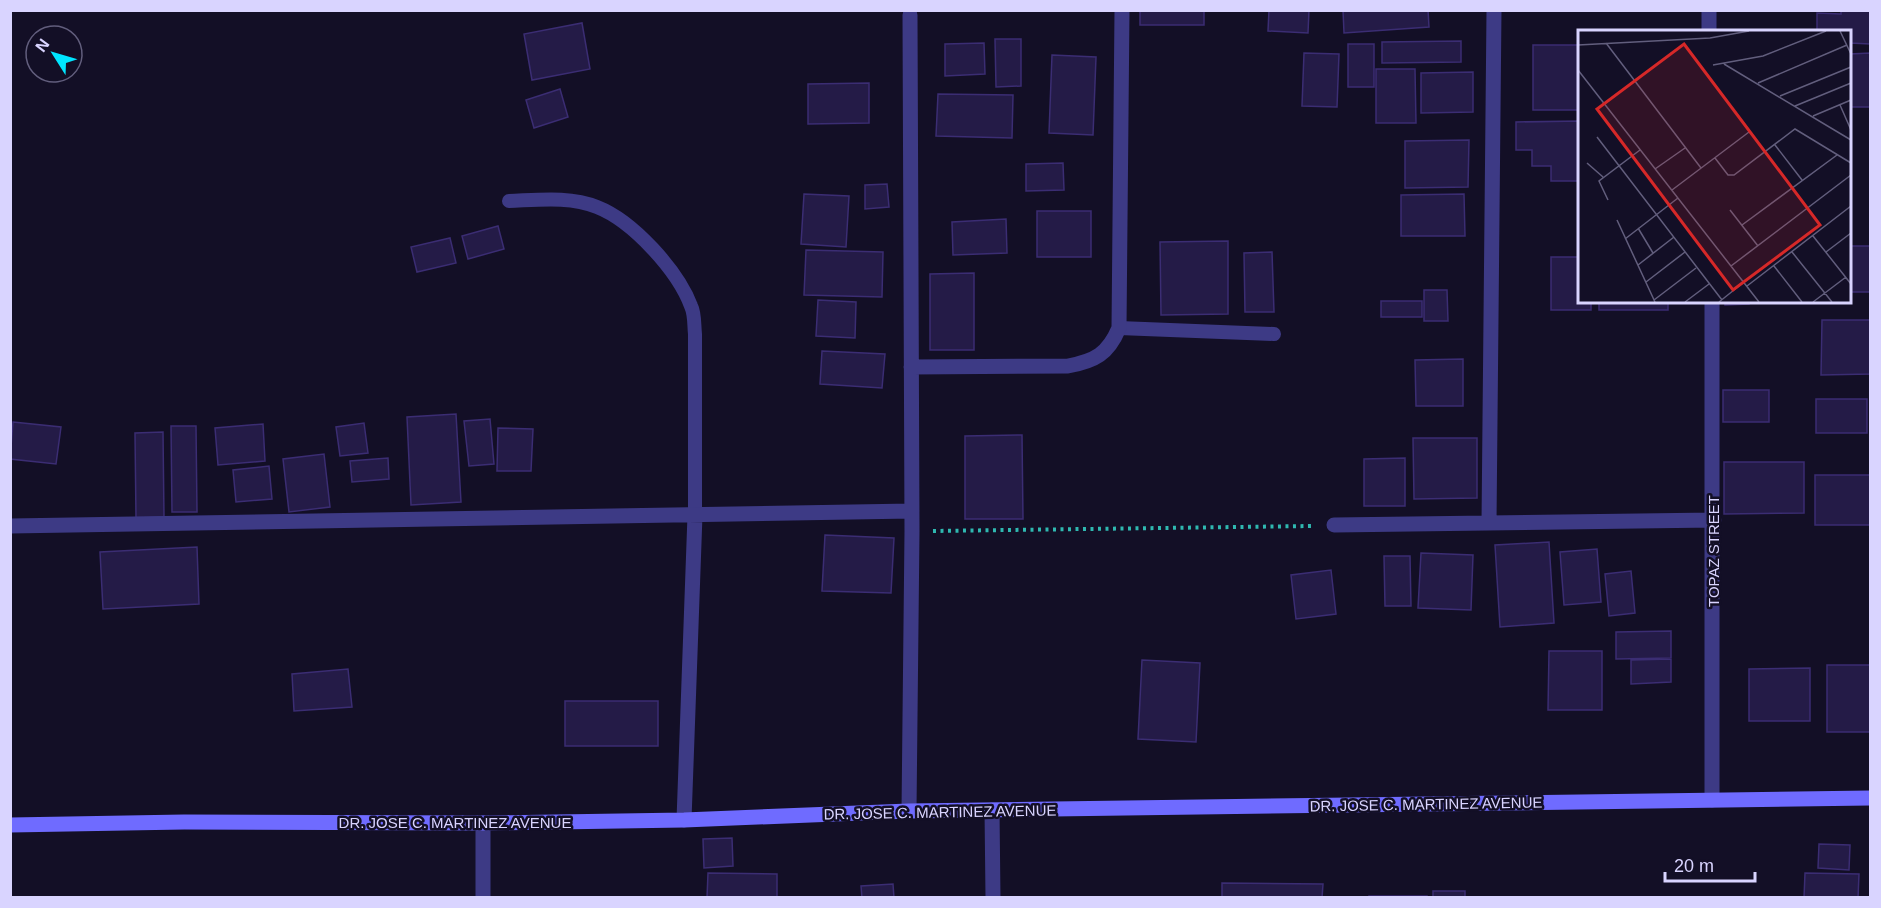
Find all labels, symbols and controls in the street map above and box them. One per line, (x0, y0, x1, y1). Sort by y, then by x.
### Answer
north arrow (24, 24, 84, 84)
inset map (1578, 30, 1851, 303)
text: N (32, 36, 53, 55)
street label: TOPAZ STREET (1705, 495, 1722, 607)
street label: DR. JOSE C. MARTINEZ AVENUE (1309, 793, 1543, 815)
street label: DR. JOSE C. MARTINEZ AVENUE (823, 801, 1057, 823)
street label: DR. JOSE C. MARTINEZ AVENUE (339, 814, 571, 831)
scale bar (1665, 845, 1755, 883)
text: 20 m (1674, 856, 1714, 876)

